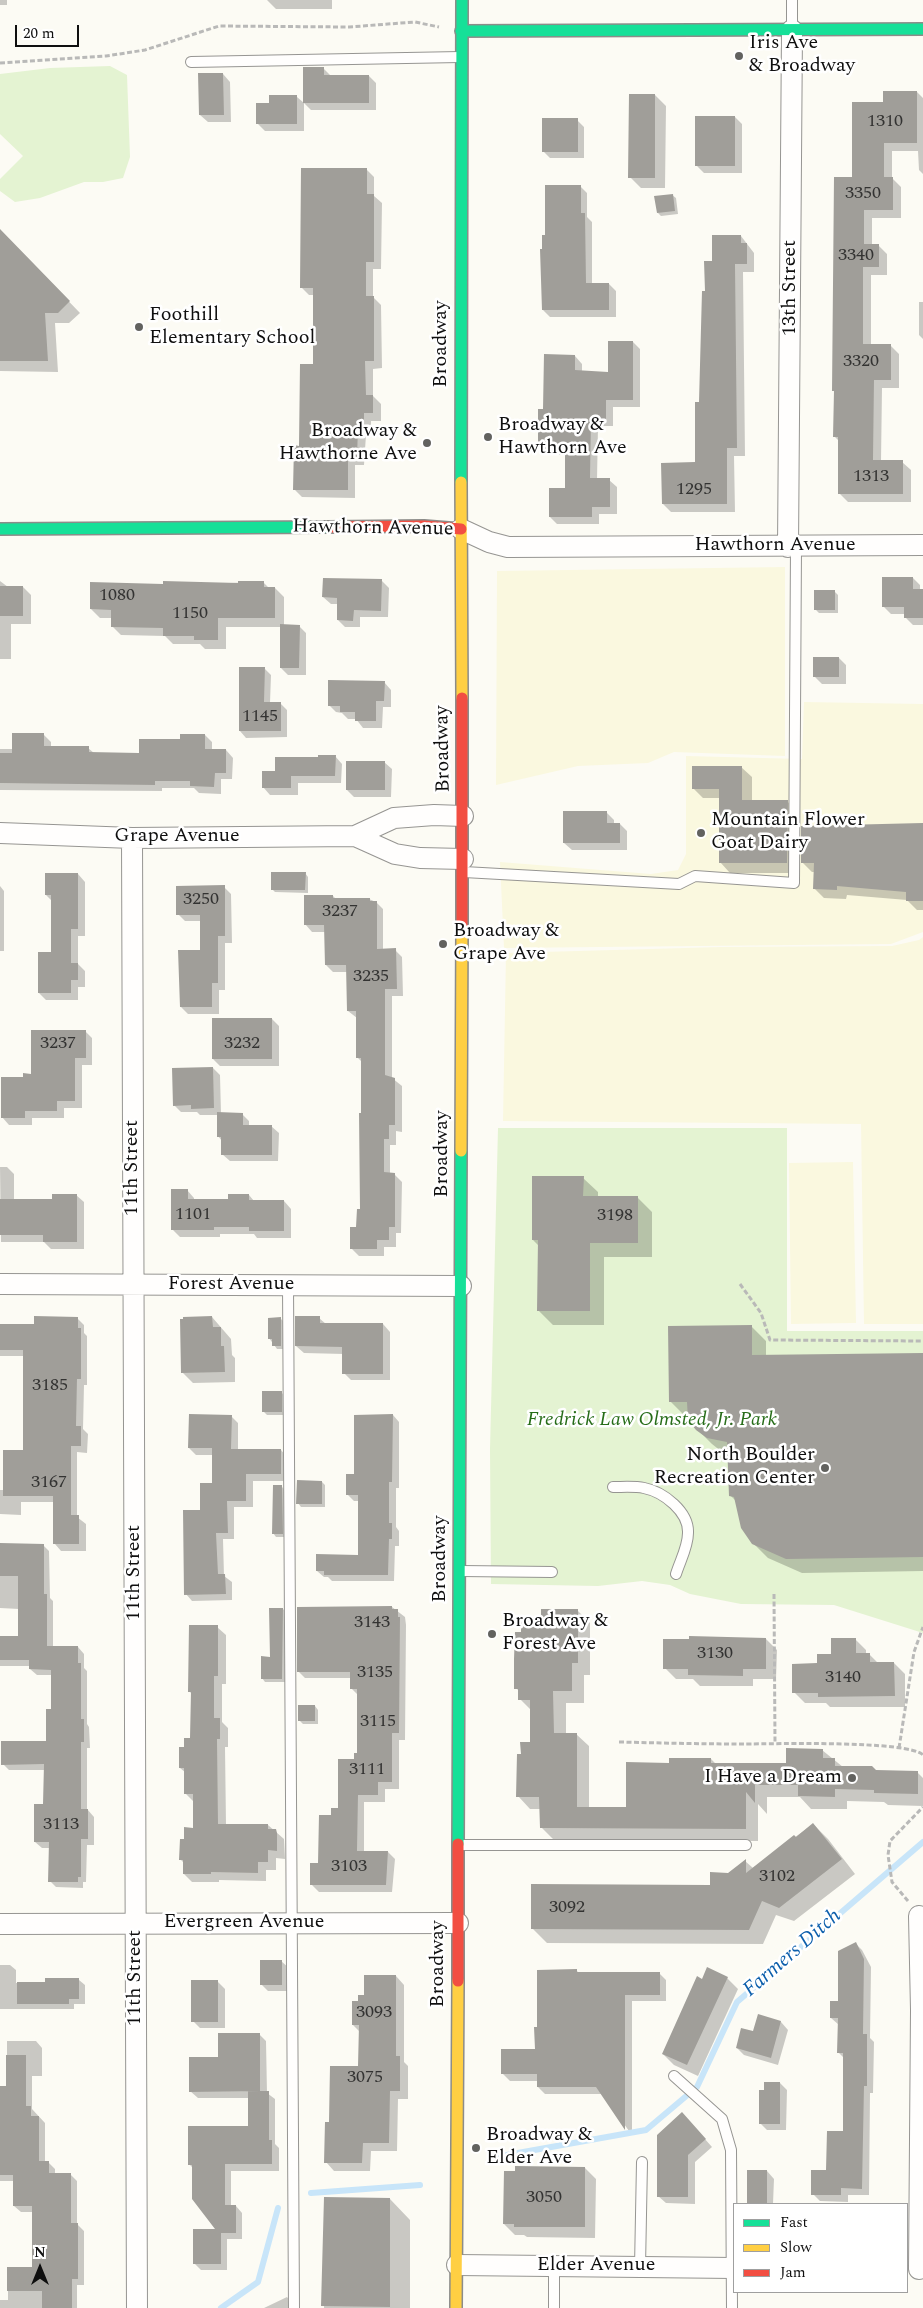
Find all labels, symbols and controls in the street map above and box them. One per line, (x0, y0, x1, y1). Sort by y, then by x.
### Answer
scale bar (18, 15, 81, 47)
text: 20 m (23, 22, 55, 45)
place label: Iris Ave & Broadway (749, 32, 855, 79)
marker: Iris Ave & Broadway (733, 50, 745, 62)
house number: 1310 (867, 111, 903, 133)
house number: 3350 (845, 183, 881, 205)
street label: 13th Street (779, 240, 803, 336)
house number: 3340 (838, 245, 874, 267)
street label: Broadway (430, 300, 454, 388)
place label: Foothill Elementary School (149, 304, 315, 351)
marker: Foothill Elementary School (133, 321, 145, 333)
house number: 3320 (843, 351, 879, 373)
place label: Broadway & Hawthorn Ave (498, 414, 627, 461)
place label: Broadway & Hawthorne Ave (279, 420, 417, 467)
marker: Broadway & Hawthorn Ave (482, 431, 494, 443)
marker: Broadway & Hawthorne Ave (421, 437, 433, 449)
house number: 1313 (853, 466, 889, 488)
house number: 1295 (676, 479, 712, 501)
street label: Hawthorn Avenue (292, 516, 454, 542)
street label: Hawthorn Avenue (694, 534, 856, 558)
house number: 1080 (99, 585, 135, 607)
house number: 1150 (172, 603, 208, 625)
street label: Broadway (431, 705, 457, 793)
house number: 1145 (242, 706, 278, 728)
place label: Mountain Flower Goat Dairy (711, 809, 865, 856)
street label: Grape Avenue (114, 825, 240, 849)
marker: Mountain Flower Goat Dairy (695, 827, 707, 839)
house number: 3250 (183, 889, 219, 911)
house number: 3237 (322, 901, 358, 923)
place label: Broadway & Grape Ave (453, 920, 559, 967)
marker: Broadway & Grape Ave (437, 938, 449, 950)
house number: 3235 (353, 966, 389, 988)
house number: 3237 (40, 1033, 76, 1055)
house number: 3232 (224, 1033, 260, 1055)
street label: Broadway (431, 1110, 455, 1198)
street label: 11th Street (121, 1120, 145, 1216)
house number: 1101 (175, 1204, 211, 1226)
house number: 3198 (597, 1205, 633, 1227)
street label: Forest Avenue (168, 1273, 294, 1297)
house number: 3185 (32, 1375, 68, 1397)
park label: Fredrick Law Olmsted, Jr. Park (527, 1409, 777, 1433)
place label: North Boulder Recreation Center (654, 1444, 815, 1491)
marker: North Boulder Recreation Center (819, 1462, 831, 1474)
house number: 3167 (31, 1472, 67, 1494)
street label: Broadway (429, 1515, 453, 1603)
street label: 11th Street (123, 1525, 147, 1621)
place label: Broadway & Forest Ave (502, 1610, 608, 1657)
house number: 3143 (354, 1612, 390, 1634)
marker: Broadway & Forest Ave (486, 1628, 498, 1640)
house number: 3130 (697, 1643, 733, 1665)
house number: 3135 (357, 1662, 393, 1684)
house number: 3140 (825, 1667, 861, 1689)
house number: 3115 (360, 1711, 396, 1733)
house number: 3111 (349, 1759, 385, 1781)
place label: I Have a Dream (704, 1766, 842, 1790)
marker: I Have a Dream (846, 1772, 858, 1784)
house number: 3113 (43, 1814, 79, 1836)
house number: 3103 (331, 1856, 367, 1878)
house number: 3102 (759, 1866, 795, 1888)
house number: 3092 (549, 1897, 585, 1919)
water label: Farmers Ditch (739, 1905, 847, 2003)
street label: Evergreen Avenue (164, 1911, 324, 1935)
street label: Broadway (427, 1920, 451, 2008)
street label: 11th Street (124, 1930, 148, 2026)
house number: 3093 (356, 2002, 392, 2024)
house number: 3075 (347, 2067, 383, 2089)
place label: Broadway & Elder Ave (486, 2124, 592, 2171)
marker: Broadway & Elder Ave (470, 2142, 482, 2154)
house number: 3050 (526, 2187, 562, 2209)
legend (733, 2203, 908, 2293)
text: Fast (780, 2211, 808, 2234)
text: Slow (780, 2236, 812, 2259)
text: N (34, 2242, 46, 2263)
north arrow (15, 2243, 65, 2293)
street label: Elder Avenue (537, 2254, 655, 2278)
text: Jam (780, 2261, 806, 2284)

